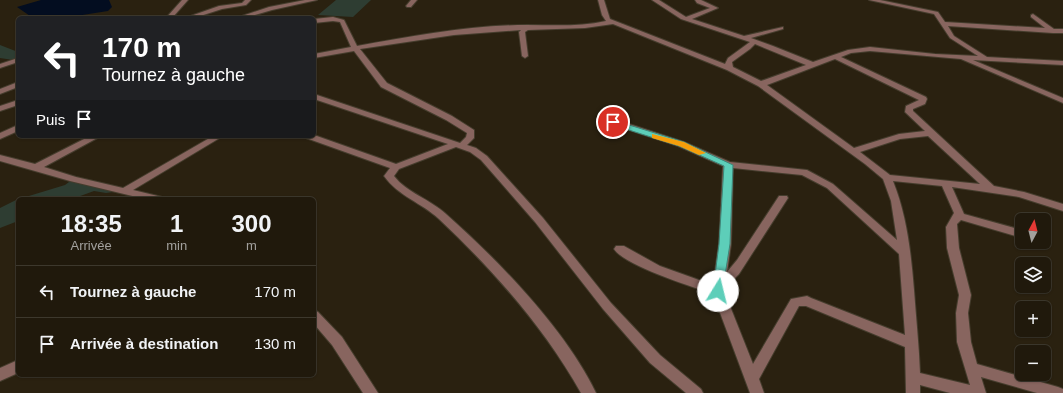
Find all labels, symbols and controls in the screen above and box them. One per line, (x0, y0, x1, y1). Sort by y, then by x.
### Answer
icon: left (36, 32, 88, 84)
text: 170 m (102, 32, 181, 63)
text: Tournez à gauche (102, 65, 245, 85)
pin (596, 105, 630, 139)
icon: arrive (73, 108, 95, 130)
text: Puis (36, 111, 65, 128)
icon: arrive (602, 111, 624, 133)
text: 18:35 (60, 210, 122, 237)
text: 1 (170, 210, 183, 237)
text: 300 (232, 210, 272, 237)
north arrow (1015, 213, 1051, 249)
map controls (1015, 213, 1051, 381)
text: Arrivée (70, 238, 112, 253)
text: min (166, 238, 187, 253)
text: m (246, 238, 257, 253)
button: layers (1015, 257, 1051, 293)
position arrow (697, 270, 739, 312)
icon: left (36, 281, 58, 303)
text: Tournez à gauche (70, 283, 196, 300)
text: 170 m (254, 283, 296, 300)
button: + (1015, 301, 1051, 337)
icon: arrive (36, 333, 58, 355)
text: Arrivée à destination (70, 335, 218, 352)
text: 130 m (254, 335, 296, 352)
button: − (1015, 345, 1051, 381)

